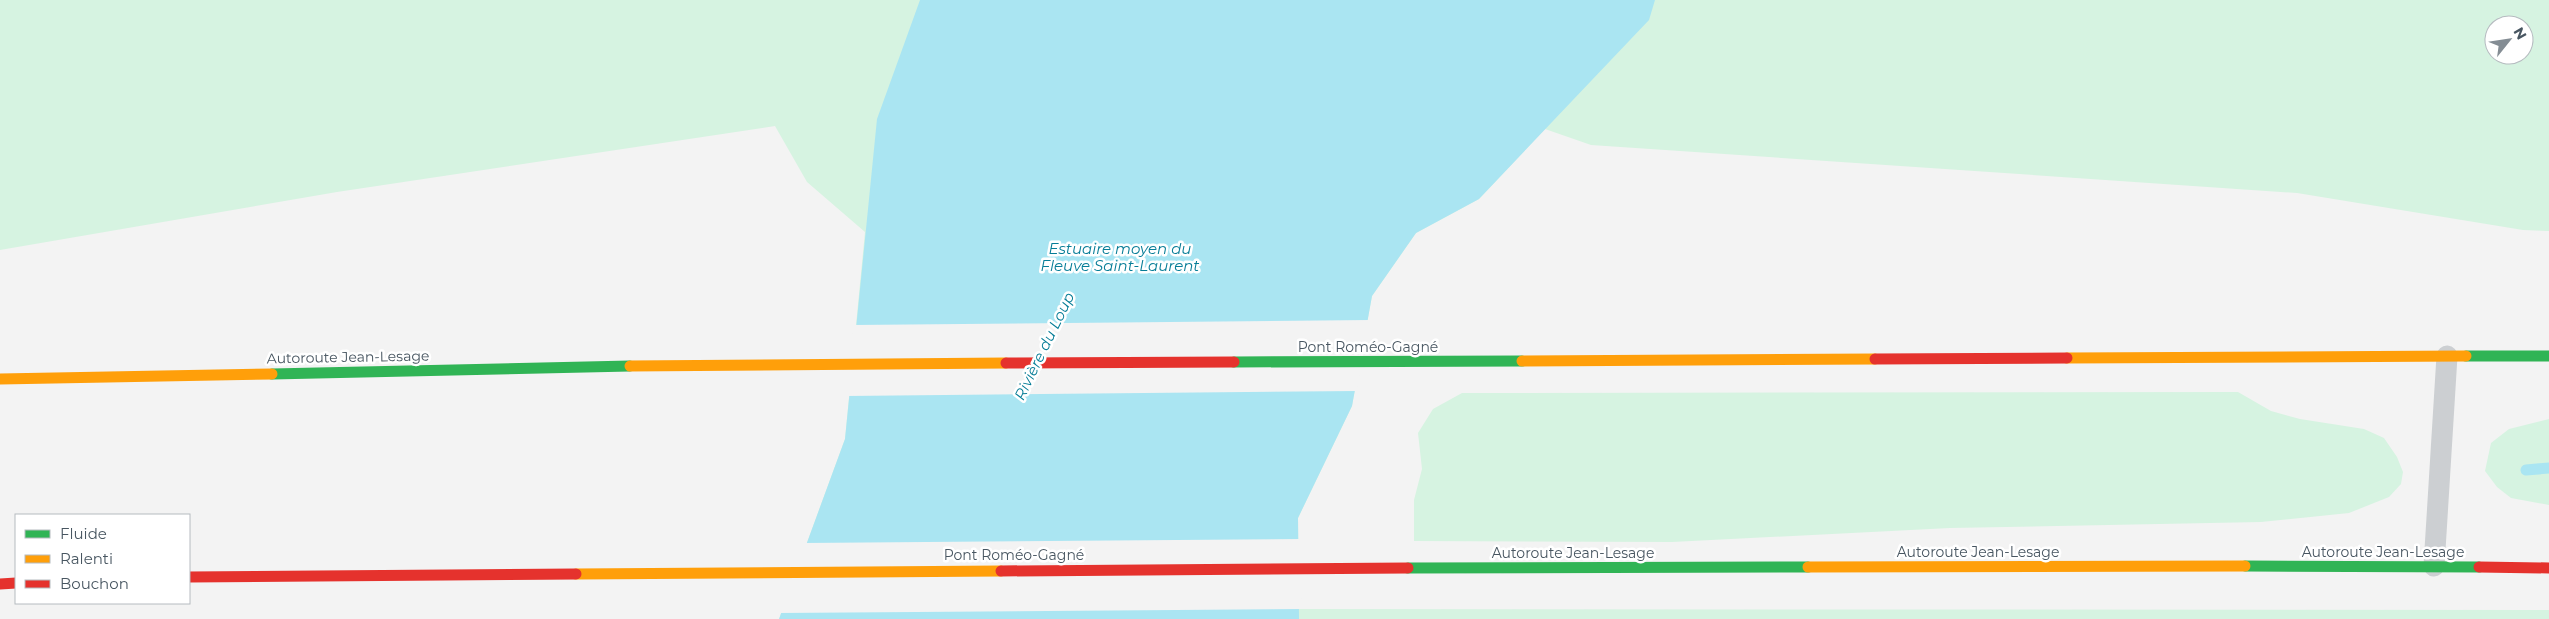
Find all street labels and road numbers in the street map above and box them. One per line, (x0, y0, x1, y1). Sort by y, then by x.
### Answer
street label: Pont Roméo-Gagné (1298, 338, 1438, 356)
street label: Autoroute Jean-Lesage (266, 347, 430, 367)
street label: Autoroute Jean-Lesage (1897, 543, 2059, 561)
street label: Autoroute Jean-Lesage (2302, 543, 2464, 561)
street label: Autoroute Jean-Lesage (1492, 544, 1654, 562)
street label: Pont Roméo-Gagné (944, 546, 1084, 564)

